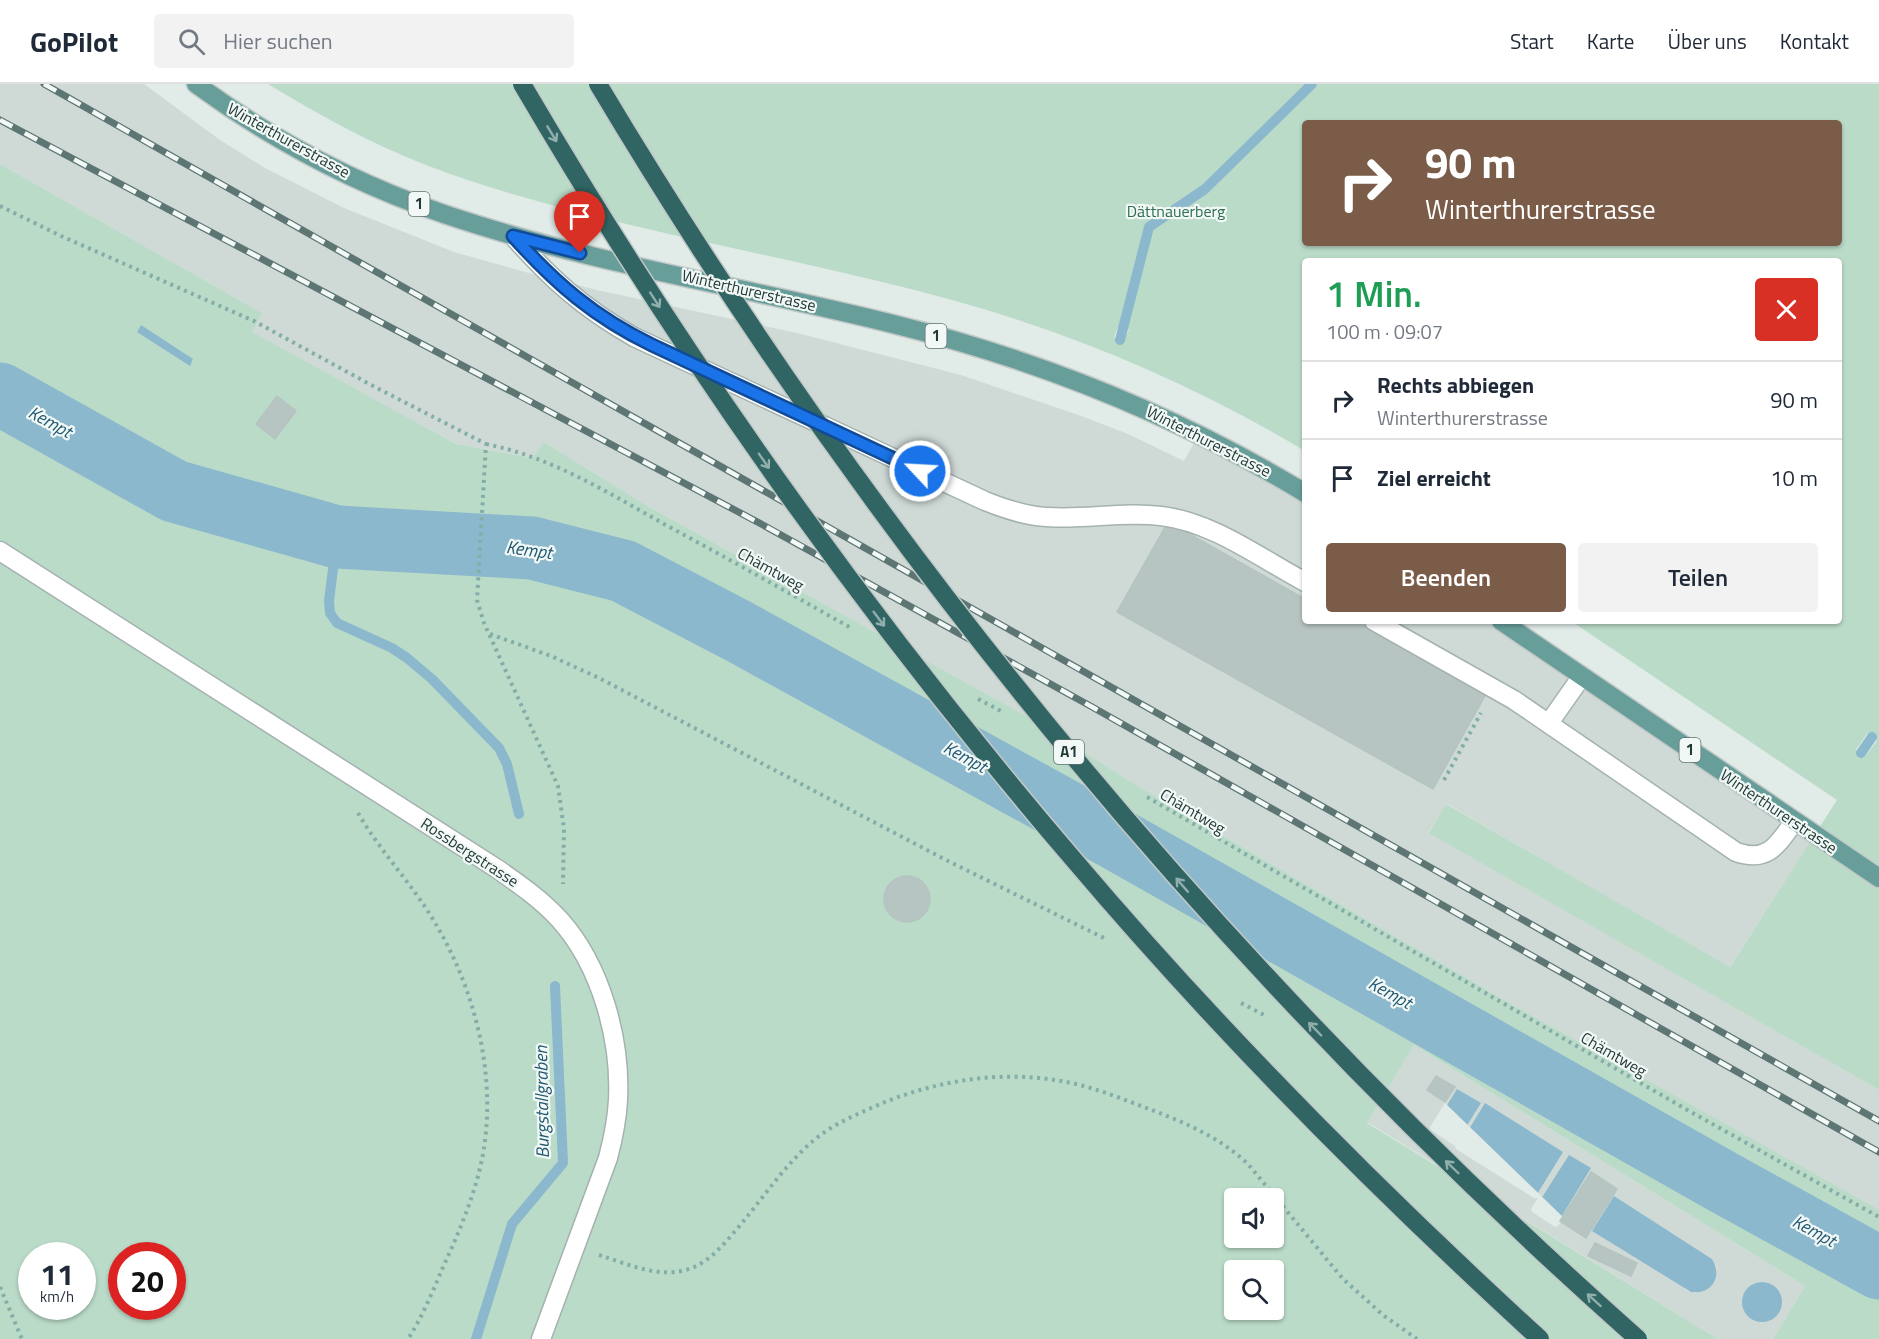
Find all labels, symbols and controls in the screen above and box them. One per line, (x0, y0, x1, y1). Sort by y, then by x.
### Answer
search box (154, 14, 574, 68)
text: GoPilot (30, 20, 118, 63)
text: Hier suchen (223, 24, 333, 58)
icon: search (175, 25, 208, 58)
text: Start (1510, 25, 1554, 57)
text: Karte (1587, 25, 1634, 57)
text: Über uns (1667, 25, 1747, 57)
text: Kontakt (1780, 25, 1849, 57)
street label: Winterthurerstrasse (223, 96, 355, 184)
one-way arrow (546, 125, 558, 142)
text: 90 m (1425, 130, 1517, 194)
icon: right (1326, 144, 1404, 222)
text: Winterthurerstrasse (1425, 188, 1656, 229)
pin (554, 191, 605, 253)
road number: 1 (408, 192, 430, 216)
park label: Dättnauerberg (1127, 199, 1225, 223)
icon: arrive (563, 200, 596, 233)
street label: Winterthurerstrasse (680, 263, 818, 317)
text: 1 Min. (1326, 266, 1422, 321)
button: close (1755, 278, 1818, 341)
one-way arrow (649, 291, 661, 308)
text: 100 m · 09:07 (1326, 316, 1443, 347)
road number: 1 (926, 324, 946, 348)
text: Rechts abbiegen (1377, 368, 1534, 402)
text: 90 m (1770, 383, 1818, 417)
icon: right (1326, 384, 1359, 417)
water label: Kempt (24, 399, 79, 446)
street label: Winterthurerstrasse (1143, 399, 1275, 483)
text: Winterthurerstrasse (1377, 402, 1548, 433)
position arrow (888, 439, 952, 503)
one-way arrow (758, 453, 770, 469)
text: Ziel erreicht (1377, 461, 1491, 495)
text: 10 m (1770, 461, 1818, 495)
icon: arrive (1326, 462, 1359, 495)
water label: Kempt (504, 533, 556, 566)
street label: Chämtweg (733, 541, 809, 597)
button: Beenden (1326, 543, 1566, 612)
button: Teilen (1578, 543, 1818, 612)
one-way arrow (873, 610, 885, 626)
water label: Kempt (939, 734, 994, 781)
road number: 1 (1680, 738, 1700, 762)
road number: A1 (1054, 740, 1084, 764)
street label: Winterthurerstrasse (1716, 763, 1842, 859)
street label: Chämtweg (1156, 782, 1230, 840)
street label: Rossbergstrasse (416, 811, 524, 893)
one-way arrow (1175, 878, 1189, 893)
water label: Kempt (1364, 970, 1419, 1017)
one-way arrow (1307, 1021, 1322, 1036)
street label: Chämtweg (1577, 1025, 1651, 1083)
water label: Burgstallgraben (527, 1044, 556, 1159)
one-way arrow (1445, 1160, 1460, 1174)
map controls (1224, 1188, 1284, 1320)
button: sound (1224, 1188, 1284, 1248)
water label: Kempt (1788, 1208, 1843, 1255)
speed limit sign: 20 (108, 1242, 186, 1320)
text: 11 (40, 1251, 74, 1297)
button: search (1224, 1260, 1284, 1320)
text: km/h (40, 1285, 74, 1308)
one-way arrow (1587, 1293, 1602, 1307)

